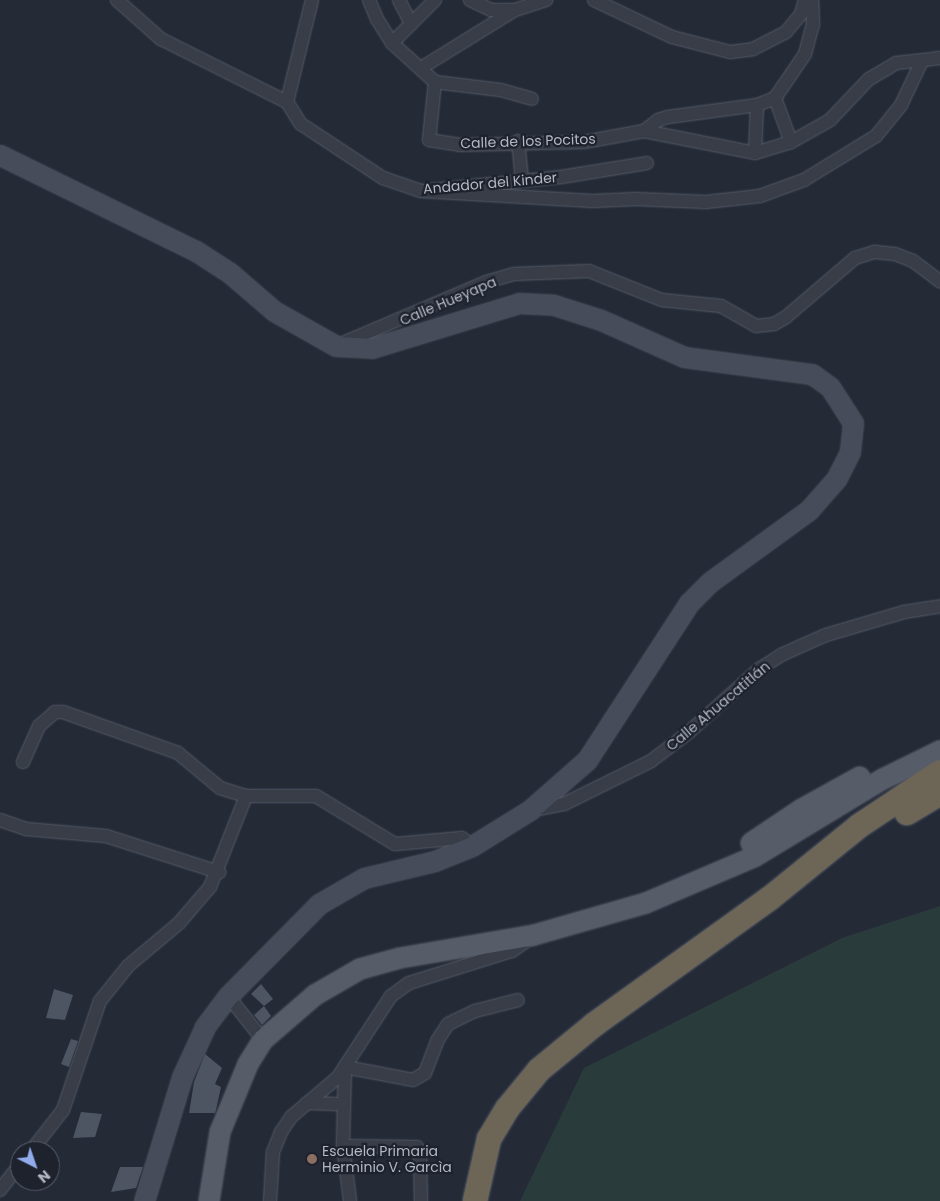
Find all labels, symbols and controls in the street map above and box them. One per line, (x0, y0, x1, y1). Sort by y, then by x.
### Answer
street label: Calle de los Pocitos (460, 130, 596, 152)
street label: Andador del Kinder (422, 169, 558, 197)
street label: Calle Hueyapa (397, 273, 499, 329)
street label: Calle Ahuacatitlán (663, 658, 773, 754)
north arrow (10, 1141, 60, 1191)
place label: Escuela Primaria Herminio V. Garcìa (322, 1143, 452, 1176)
marker: Escuela Primaria Herminio V. Garcìa (306, 1153, 318, 1165)
text: N (34, 1166, 55, 1188)

